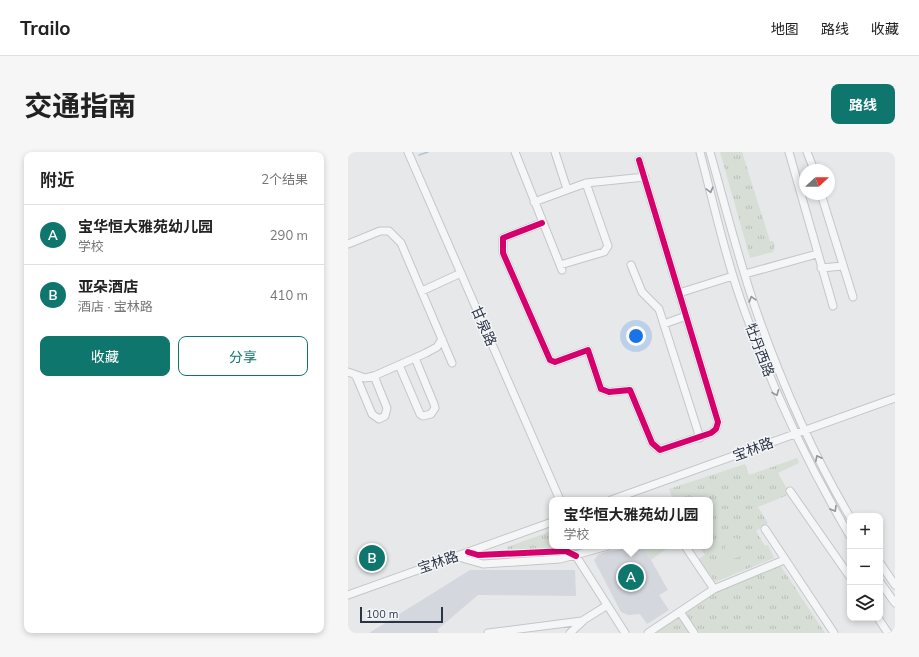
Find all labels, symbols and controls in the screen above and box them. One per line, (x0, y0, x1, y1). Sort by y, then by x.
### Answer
text: Trailo (20, 16, 71, 40)
text: 地图 (771, 20, 799, 38)
text: 路线 (821, 20, 849, 38)
text: 收藏 (871, 20, 899, 38)
button: 路线 (831, 84, 895, 124)
text: 交通指南 (24, 88, 136, 123)
north arrow (799, 164, 835, 200)
text: 附近 (40, 169, 74, 190)
text: 2个结果 (261, 171, 308, 187)
one-way arrow (705, 186, 714, 193)
text: 宝华恒大雅苑幼儿园 (78, 217, 213, 236)
text: A (48, 227, 58, 243)
text: 290 m (270, 227, 308, 243)
text: 学校 (78, 238, 104, 254)
text: 亚朵酒店 (78, 277, 138, 296)
text: B (49, 287, 57, 303)
text: 410 m (270, 287, 308, 303)
one-way arrow (749, 296, 757, 303)
text: 酒店 · 宝林路 (78, 298, 153, 314)
street label: 甘泉路 (467, 303, 501, 349)
street label: 牡丹西路 (742, 321, 778, 379)
your location (626, 326, 646, 346)
button: 收藏 (40, 336, 170, 376)
button: 分享 (178, 336, 308, 376)
one-way arrow (771, 388, 779, 396)
street label: 宝林路 (730, 433, 776, 465)
one-way arrow (815, 455, 823, 462)
popup (549, 497, 713, 549)
text: 宝华恒大雅苑幼儿园 (563, 505, 699, 524)
one-way arrow (829, 505, 837, 512)
map controls (847, 513, 883, 621)
button: + (847, 513, 883, 549)
text: 学校 (563, 526, 590, 542)
pin: B (359, 543, 385, 573)
street label: 宝林路 (415, 547, 461, 577)
button: − (847, 549, 883, 585)
pin: A (618, 562, 644, 592)
button: layers (847, 585, 883, 621)
scale bar (360, 605, 443, 624)
text: 100 m (366, 607, 398, 621)

